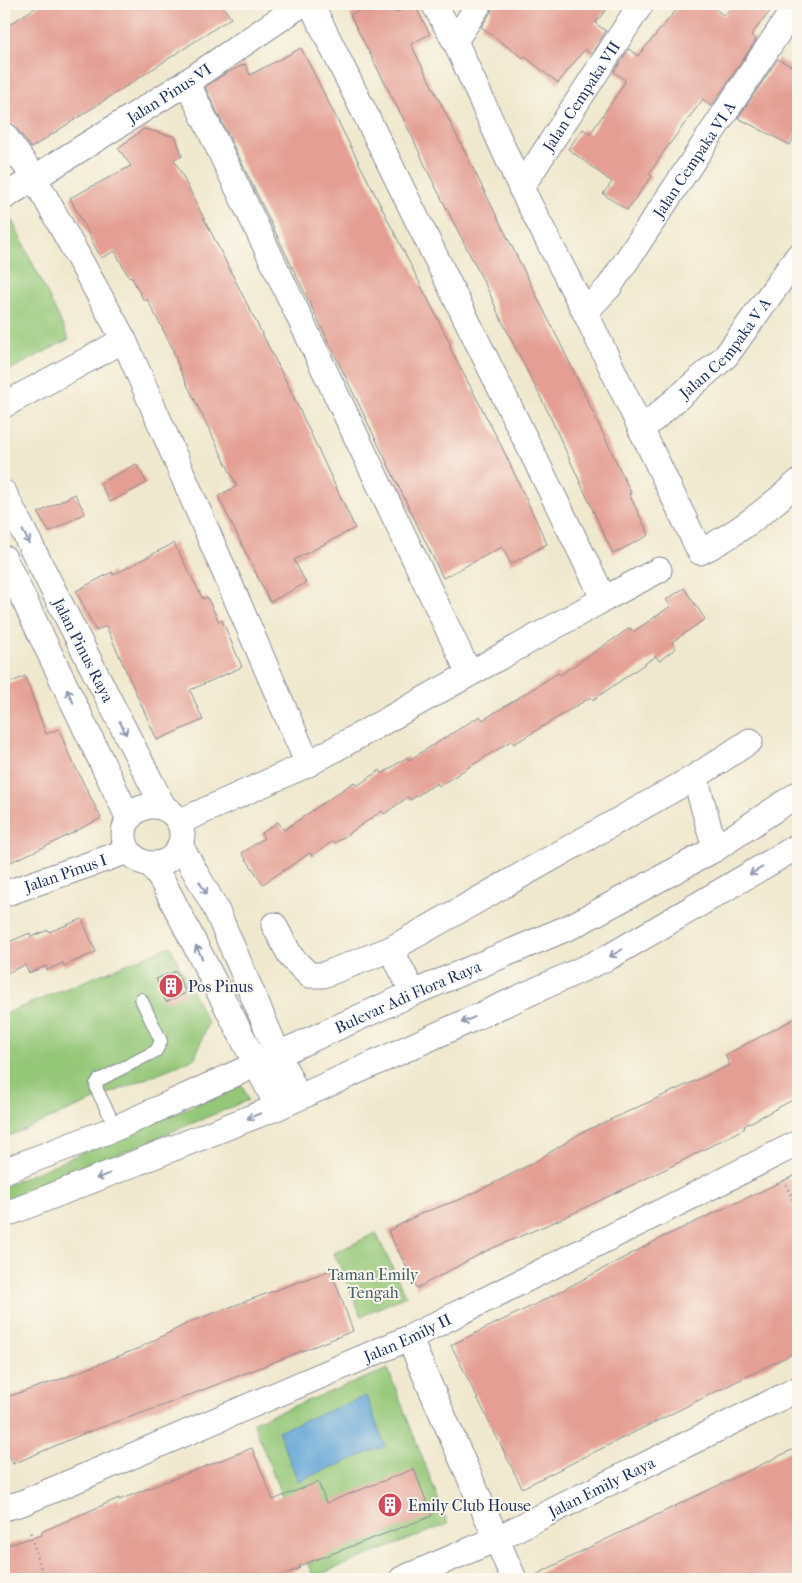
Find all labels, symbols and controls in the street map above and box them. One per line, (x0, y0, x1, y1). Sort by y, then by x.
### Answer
street label: Jalan Cempaka VII (538, 37, 624, 157)
street label: Jalan Pinus VI (122, 59, 215, 128)
street label: Jalan Cempaka VI A (648, 97, 740, 223)
street label: Jalan Cempaka V A (674, 294, 775, 404)
one-way arrow (21, 529, 31, 544)
street label: Jalan Pinus Raya (48, 593, 118, 706)
one-way arrow (65, 689, 74, 704)
one-way arrow (118, 721, 128, 736)
street label: Jalan Pinus I (20, 850, 109, 897)
one-way arrow (750, 866, 764, 876)
one-way arrow (199, 881, 209, 895)
one-way arrow (194, 945, 203, 960)
one-way arrow (609, 948, 623, 958)
street label: Bulevar Adi Flora Raya (332, 956, 484, 1037)
building icon: Pos Pinus (158, 973, 184, 999)
place label: Pos Pinus (188, 977, 253, 996)
one-way arrow (461, 1015, 476, 1025)
one-way arrow (247, 1112, 262, 1121)
one-way arrow (96, 1172, 111, 1181)
park label: Taman Emily Tengah (328, 1265, 419, 1302)
street label: Jalan Emily II (359, 1310, 454, 1367)
street label: Jalan Emily Raya (544, 1452, 659, 1522)
building icon: Emily Club House (377, 1492, 403, 1518)
place label: Emily Club House (408, 1496, 531, 1515)

